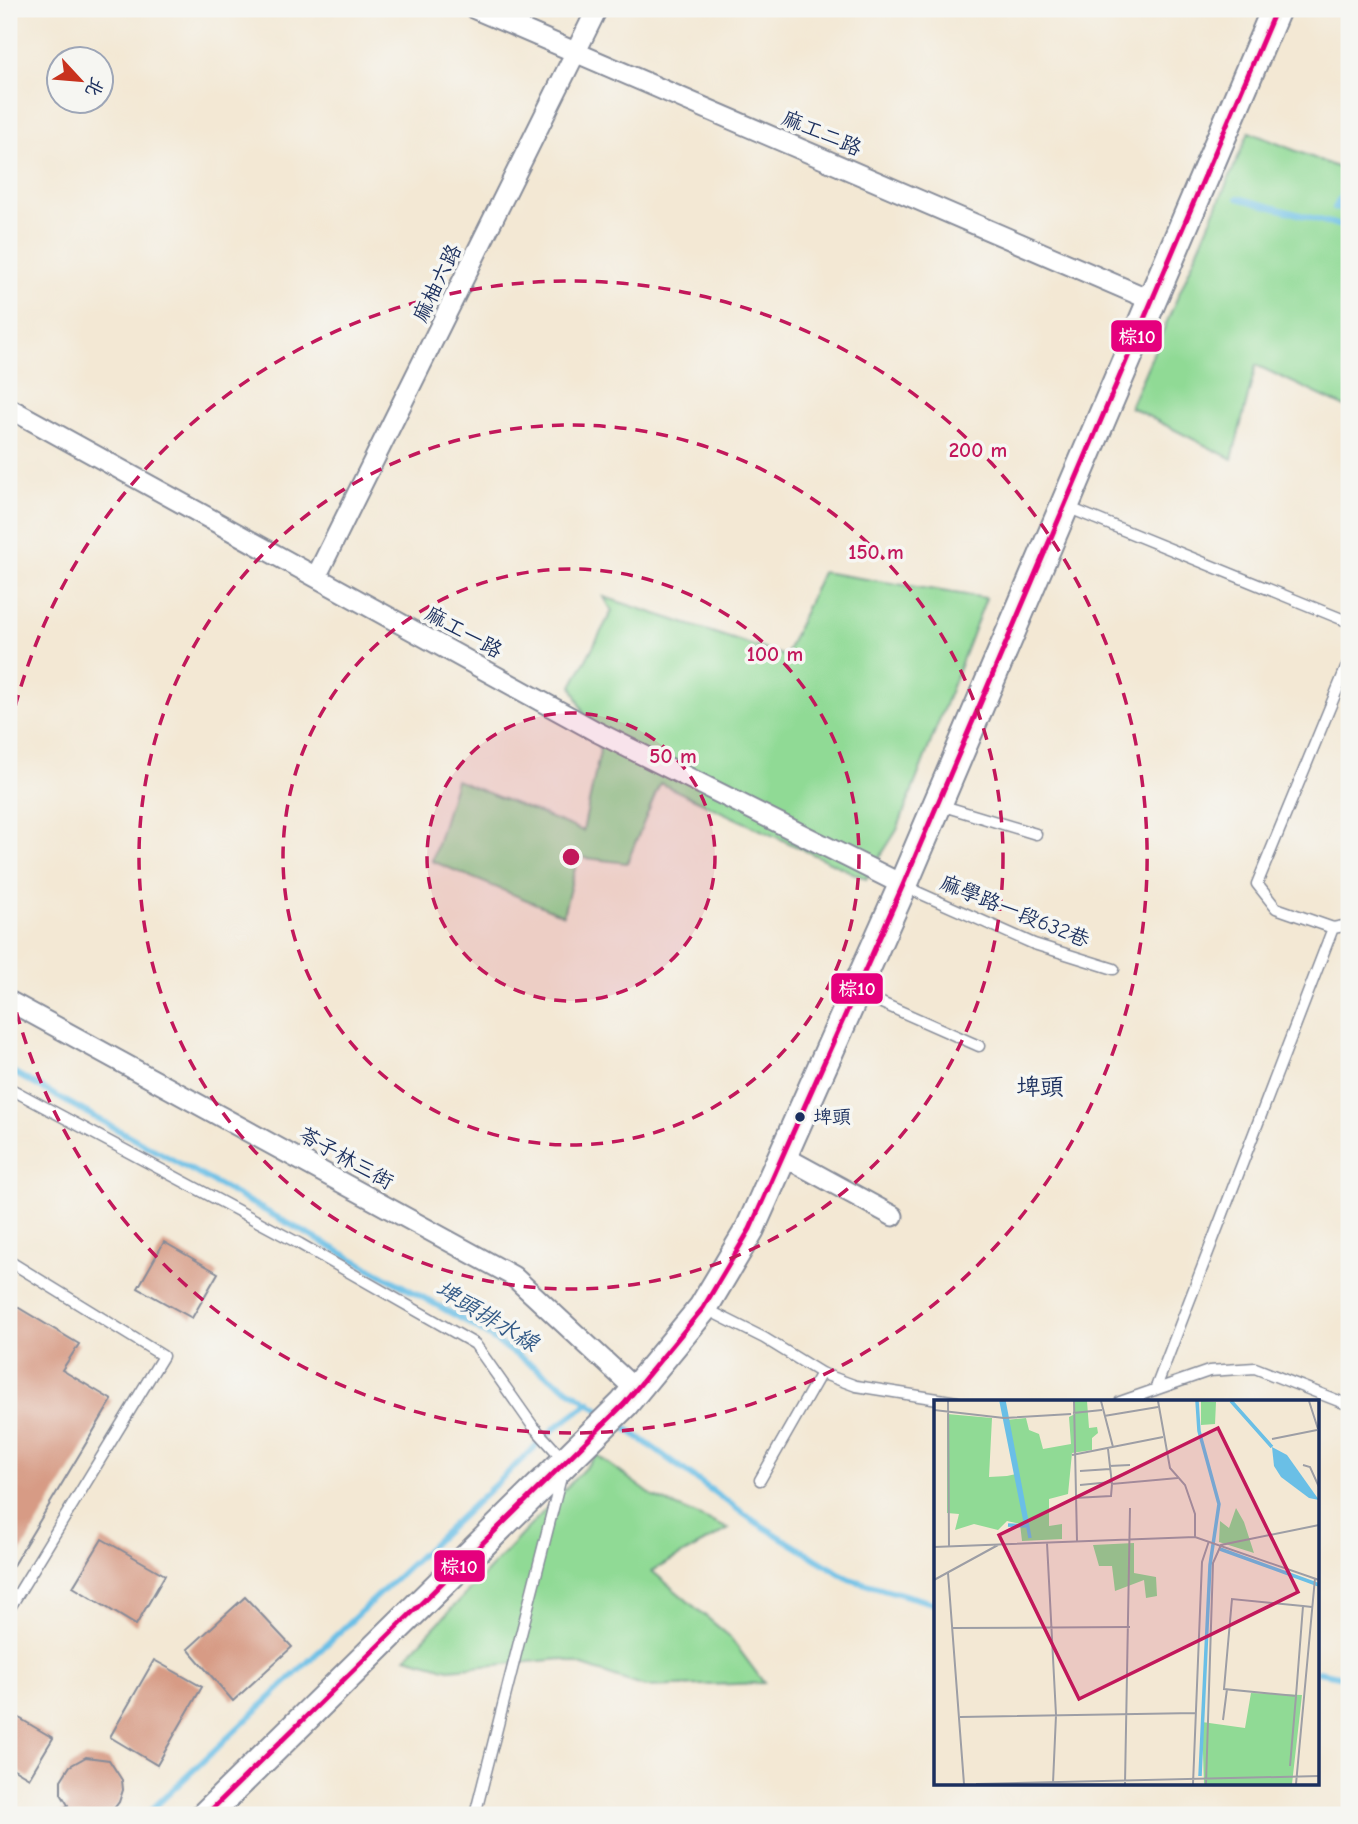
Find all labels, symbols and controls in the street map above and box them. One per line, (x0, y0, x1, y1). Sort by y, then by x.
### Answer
north arrow (46, 46, 116, 116)
text: 北 (80, 74, 108, 100)
street label: 麻工二路 (779, 106, 865, 160)
street label: 麻柚六路 (408, 240, 466, 326)
line badge: 棕10 (1110, 319, 1163, 353)
text: 棕10 (1118, 326, 1156, 348)
text: 200 m (949, 438, 1007, 462)
text: 150 m (848, 540, 904, 564)
street label: 麻工一路 (421, 601, 507, 663)
text: 100 m (747, 642, 803, 666)
text: 50 m (649, 744, 697, 768)
centre of rings (559, 845, 583, 869)
street label: 麻學路一段632巷 (937, 870, 1093, 952)
line badge: 棕10 (830, 972, 884, 1005)
text: 棕10 (838, 978, 876, 1000)
district label: 埤頭 (1016, 1073, 1064, 1101)
place label: 埤頭 (813, 1106, 851, 1128)
marker: 埤頭 (793, 1110, 807, 1124)
street label: 苓子林三街 (294, 1122, 398, 1194)
water label: 埤頭排水線 (431, 1275, 544, 1358)
inset map (934, 1400, 1320, 1786)
line badge: 棕10 (433, 1549, 486, 1583)
text: 棕10 (440, 1556, 478, 1578)

